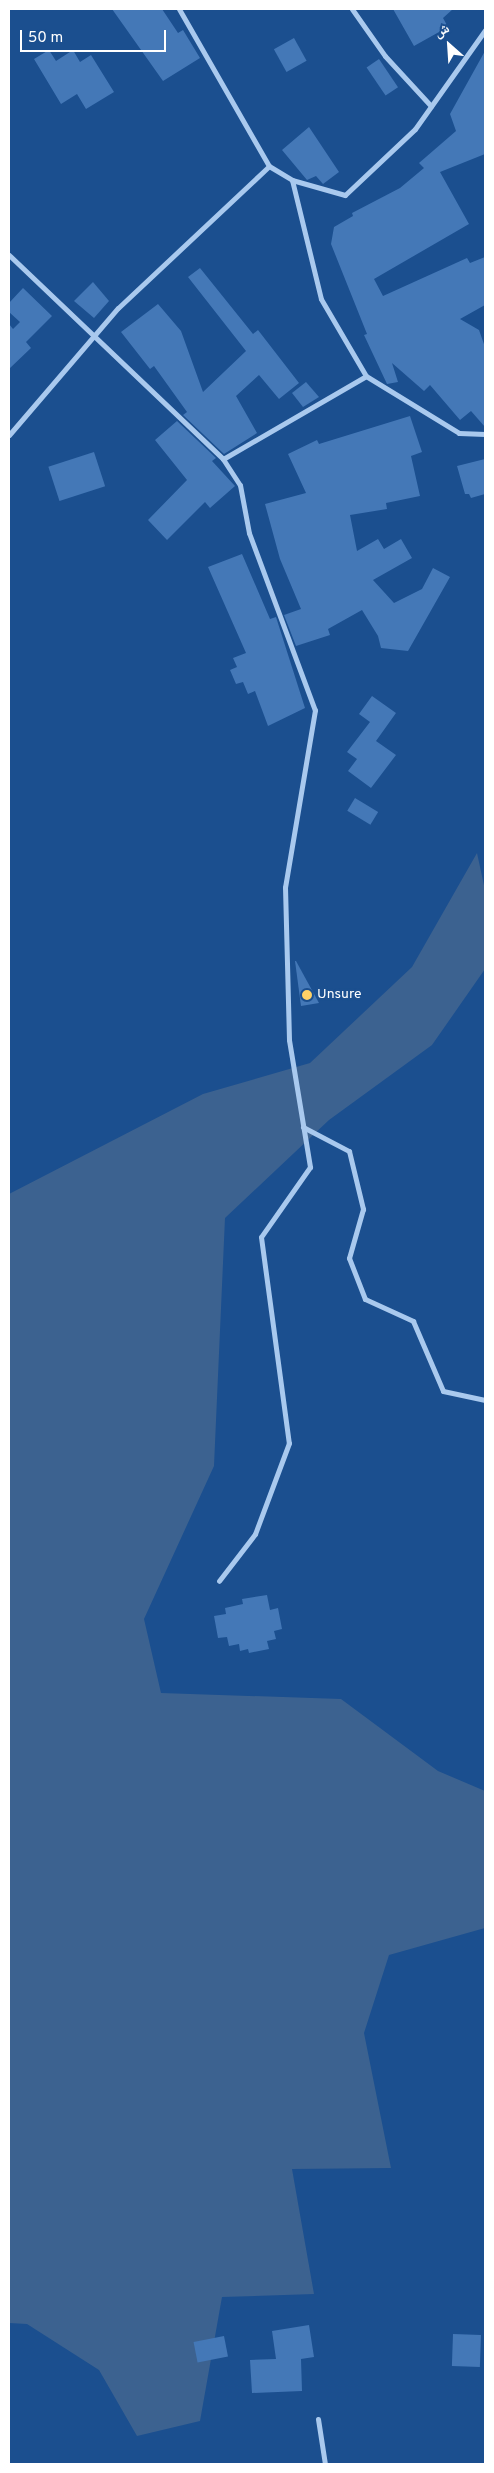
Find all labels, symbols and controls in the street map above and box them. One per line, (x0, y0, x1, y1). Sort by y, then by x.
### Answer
scale bar (22, 20, 169, 52)
north arrow (424, 20, 474, 70)
text: ش (432, 20, 453, 42)
text: 50 m (28, 29, 63, 48)
place label: Unsure (317, 987, 362, 1003)
marker: Unsure (301, 989, 313, 1001)

